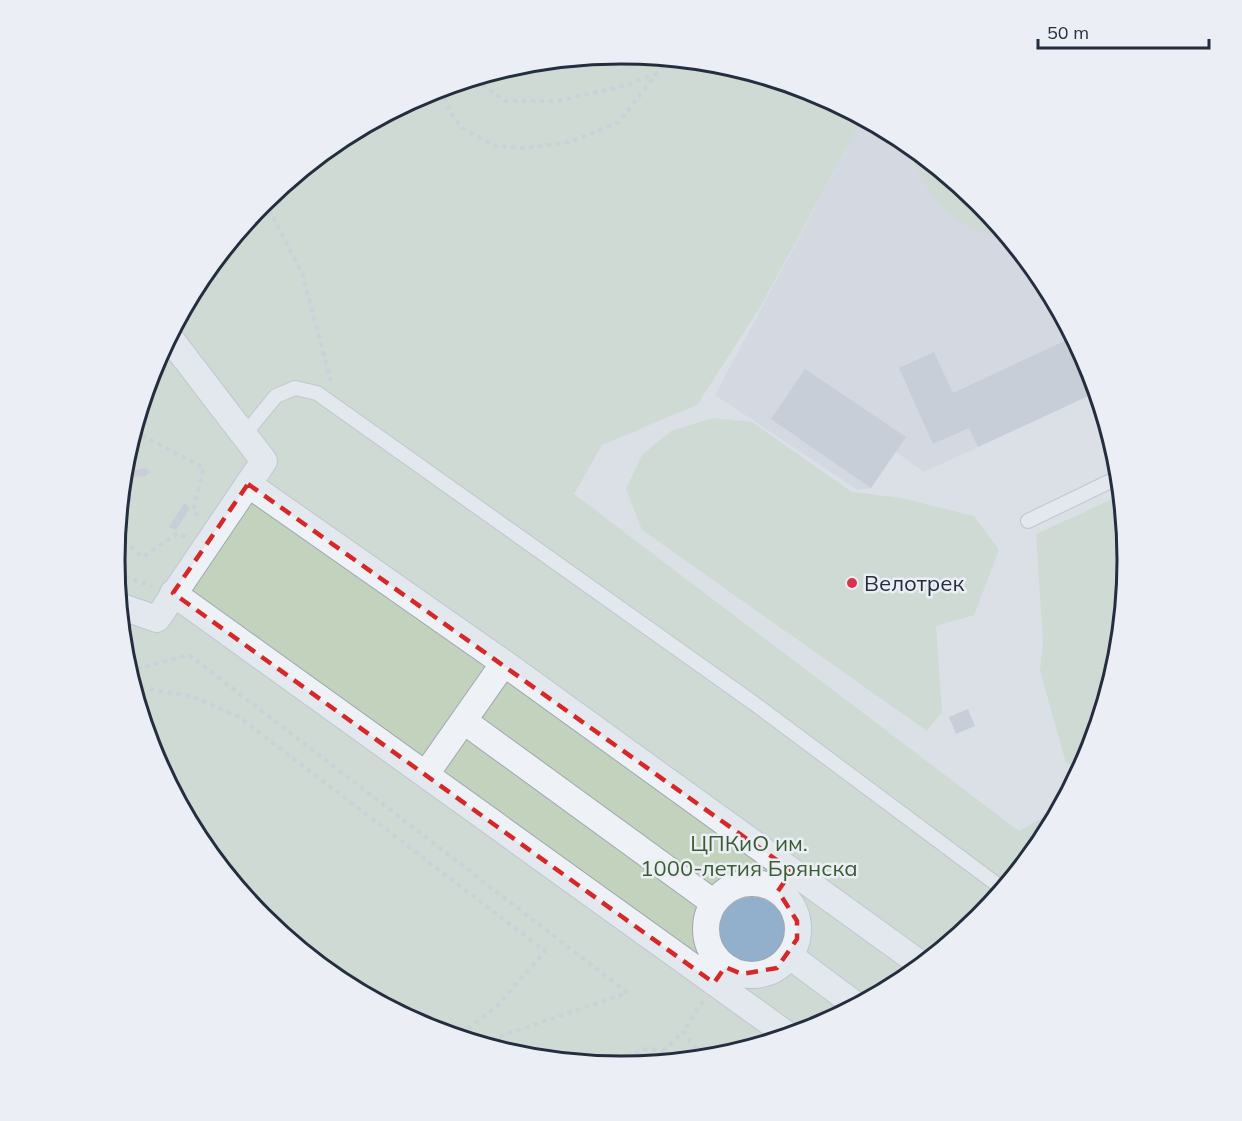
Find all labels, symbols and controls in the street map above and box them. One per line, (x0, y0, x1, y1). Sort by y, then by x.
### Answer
scale bar (1038, 12, 1209, 50)
text: 50 m (1047, 21, 1089, 44)
place label: Велотрек (864, 569, 964, 597)
marker: Велотрек (845, 576, 859, 590)
park label: ЦПКиО им. 1000-летия Брянска (640, 829, 858, 882)

